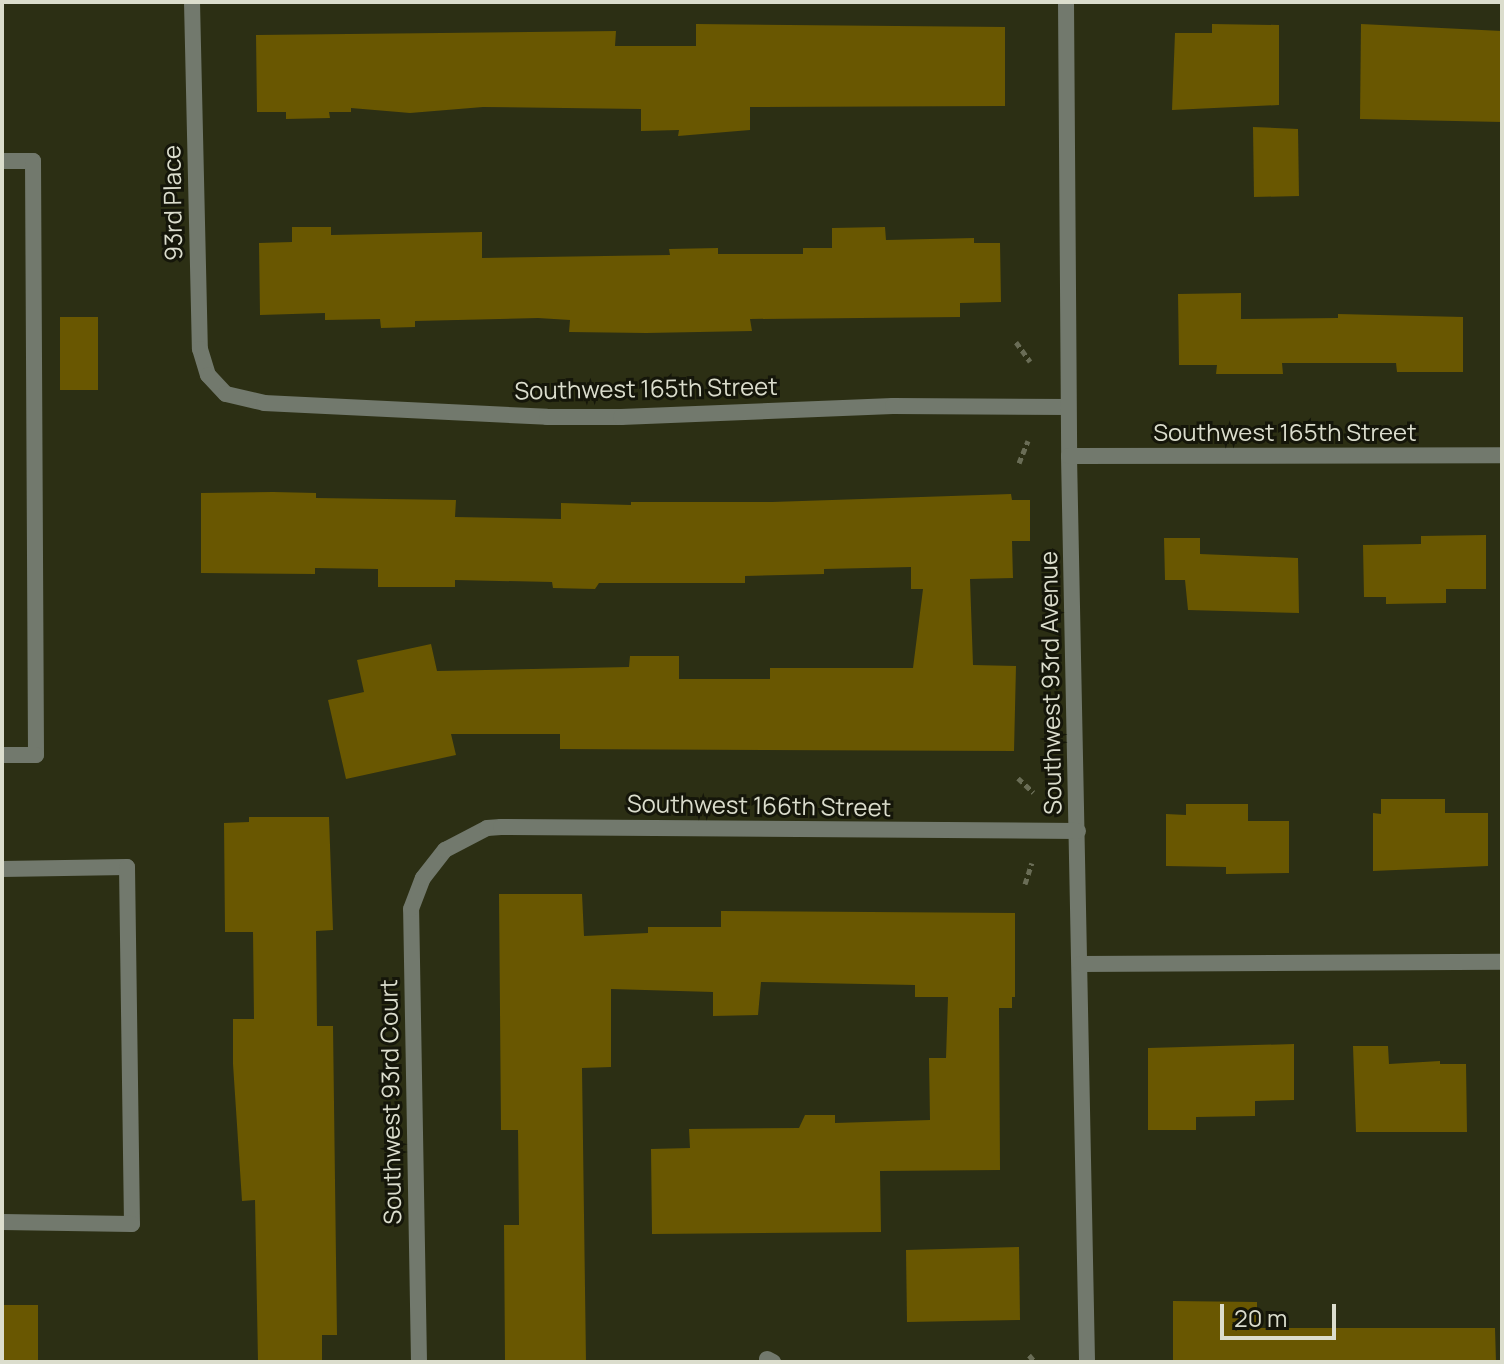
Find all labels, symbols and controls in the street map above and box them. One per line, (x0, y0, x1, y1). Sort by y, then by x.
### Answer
street label: 93rd Place (157, 145, 187, 261)
street label: Southwest 165th Street (514, 371, 778, 405)
street label: Southwest 165th Street (1153, 418, 1417, 446)
street label: Southwest 93rd Avenue (1033, 551, 1067, 815)
street label: Southwest 166th Street (627, 788, 891, 822)
street label: Southwest 93rd Court (373, 979, 407, 1225)
scale bar (1224, 1288, 1340, 1338)
text: 20 m (1234, 1301, 1287, 1334)

